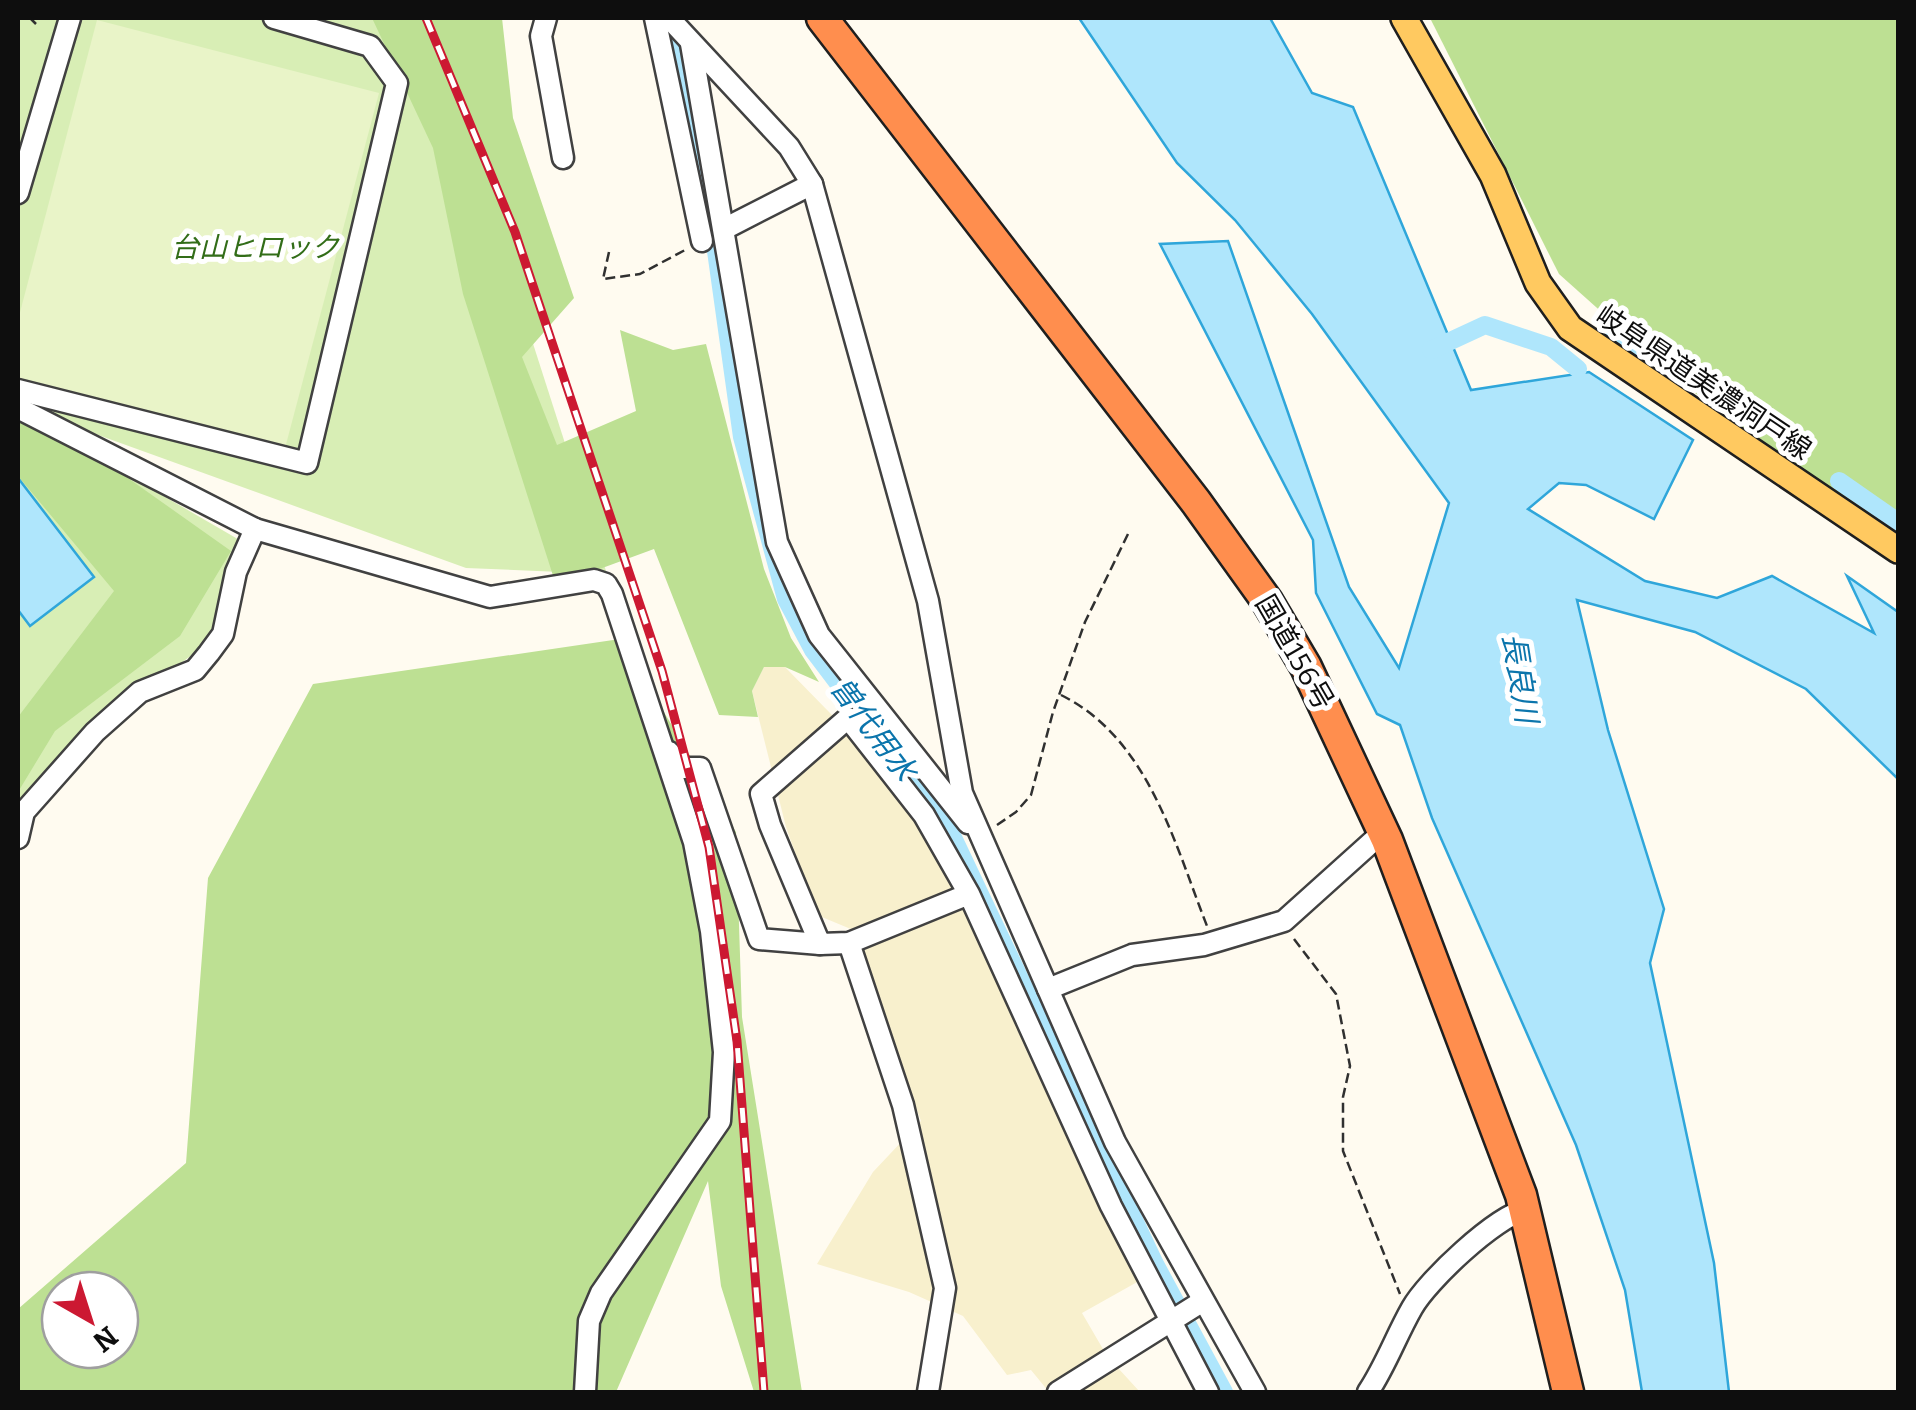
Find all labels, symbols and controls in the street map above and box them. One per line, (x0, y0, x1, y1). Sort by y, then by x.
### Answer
park label: 台山ヒロック (171, 231, 340, 264)
street label: 岐阜県道美濃洞戸線 (1590, 298, 1817, 467)
street label: 国道156号 (1249, 589, 1341, 715)
water label: 長良川 (1495, 631, 1545, 728)
water label: 曽代用水 (823, 670, 925, 790)
north arrow (40, 1270, 140, 1370)
text: N (87, 1319, 124, 1359)

